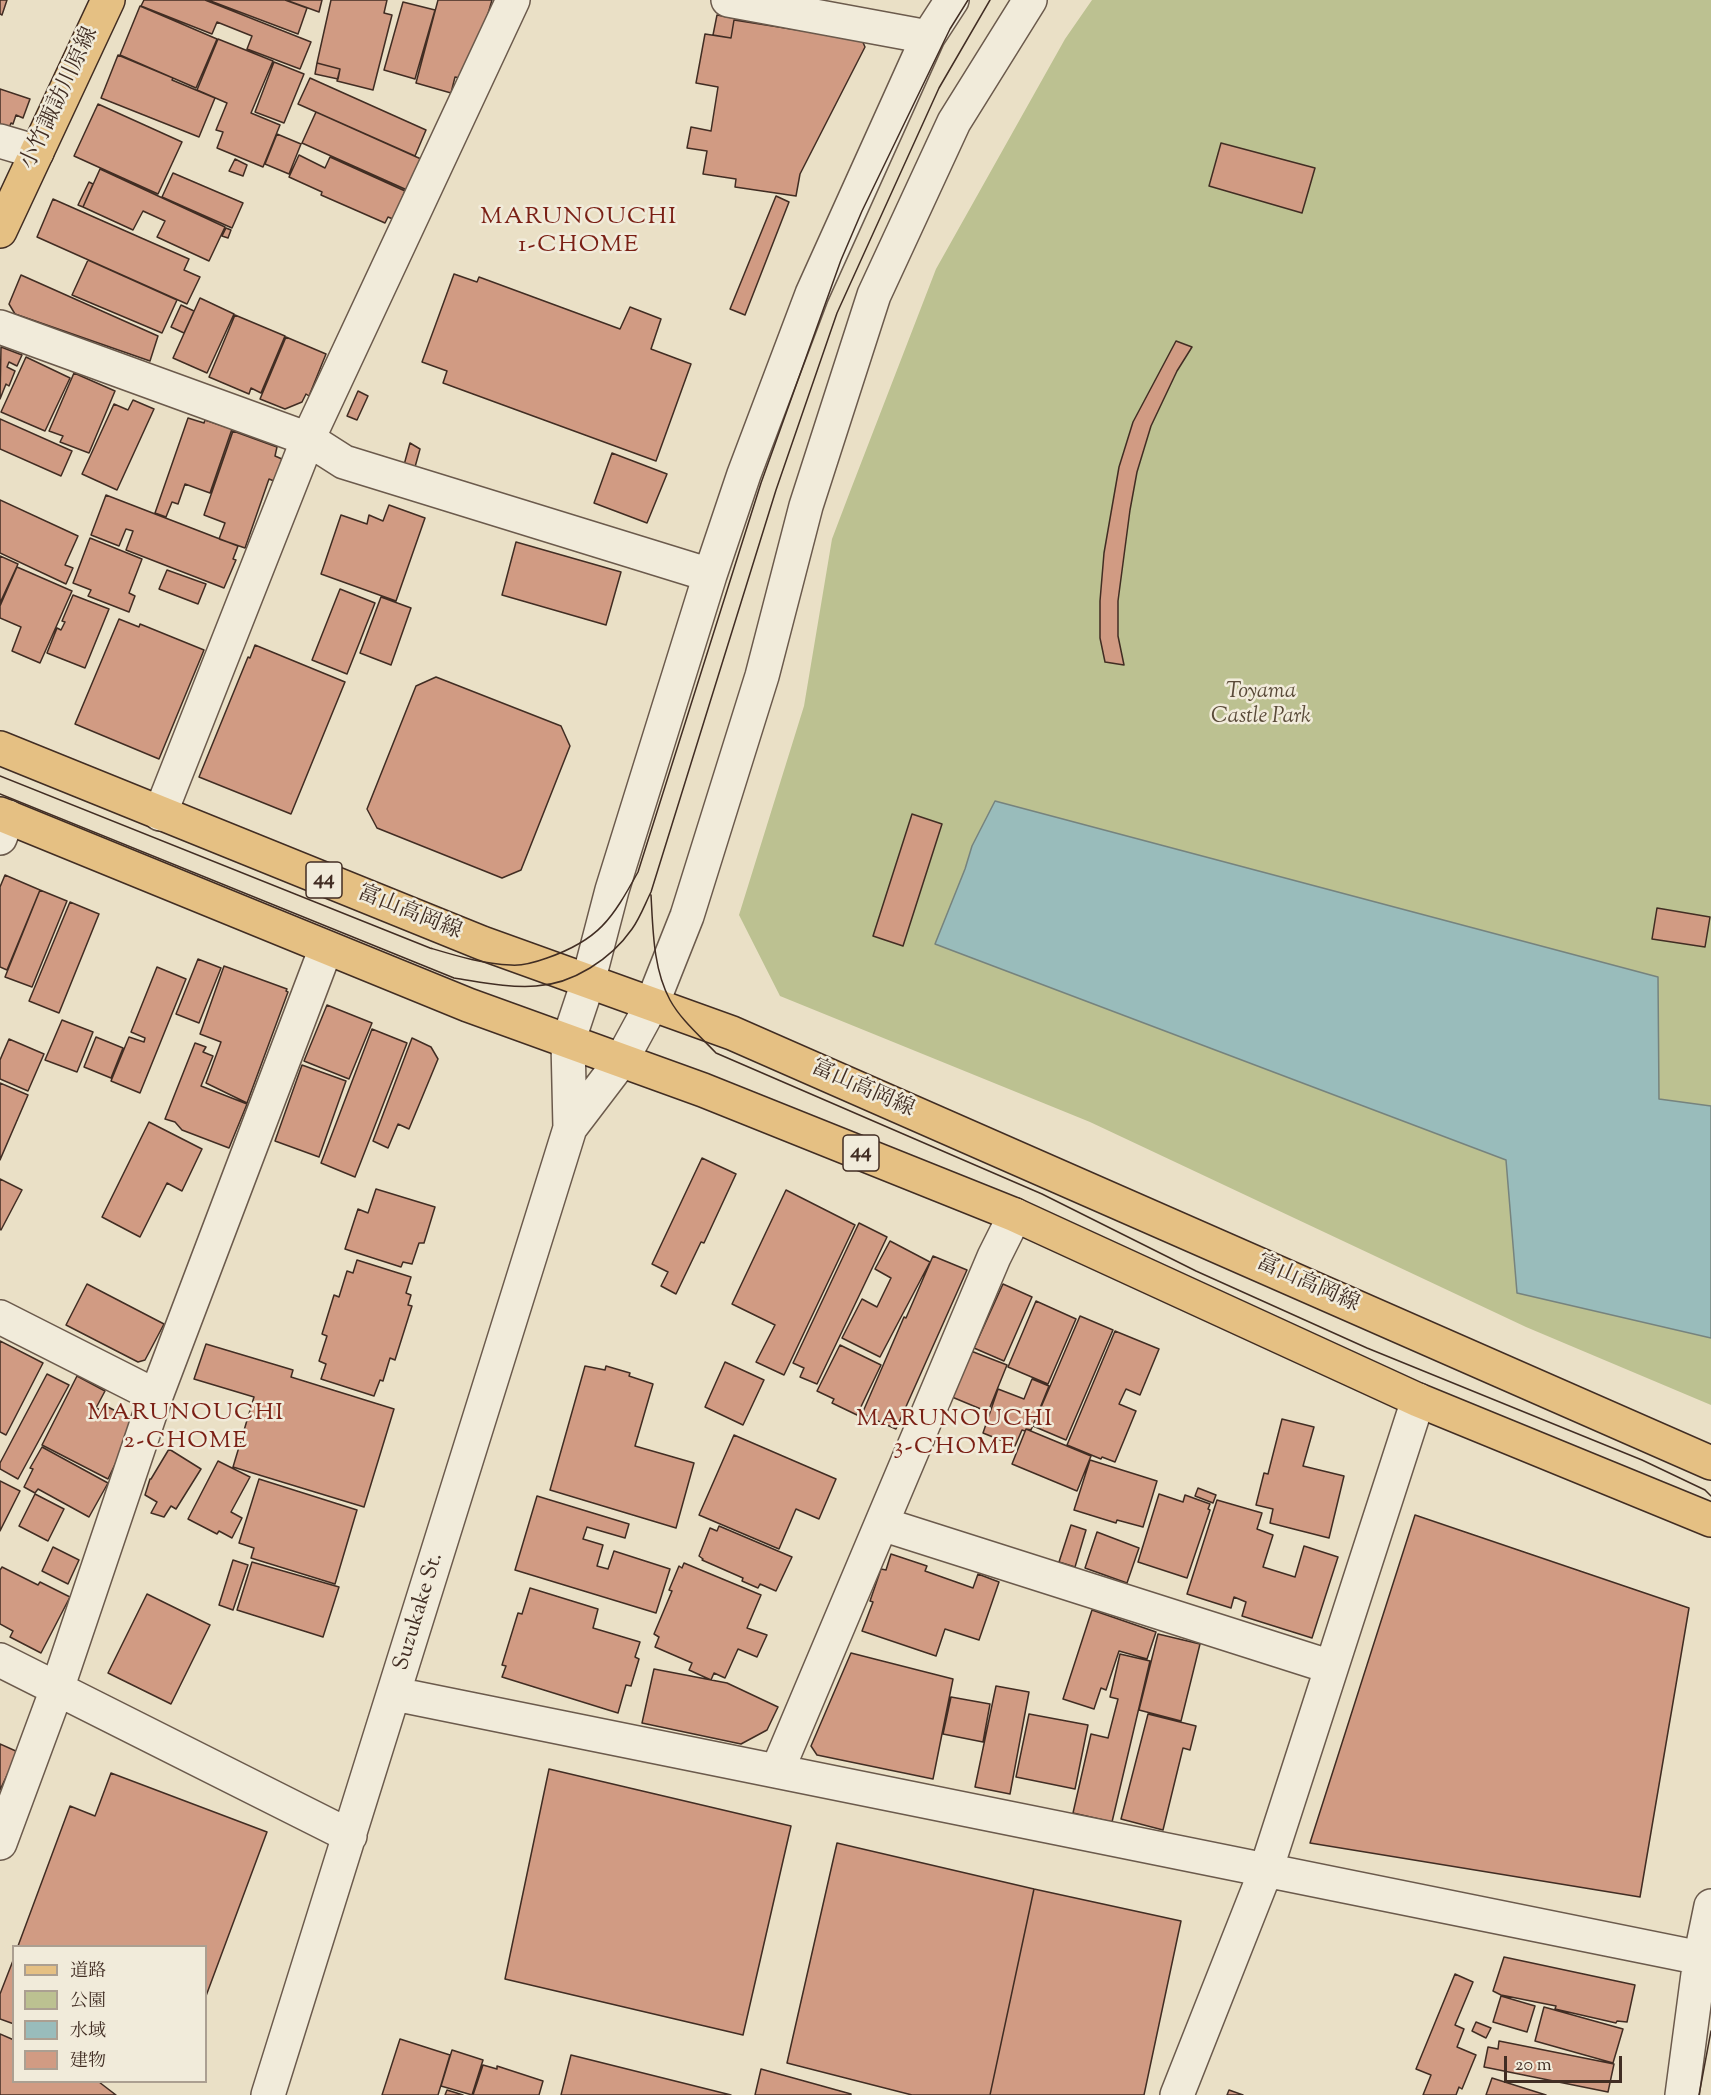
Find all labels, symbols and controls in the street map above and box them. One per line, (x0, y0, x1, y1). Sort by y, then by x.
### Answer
street label: 小竹諏訪川原線 (16, 24, 106, 174)
district label: MARUNOUCHI 1-CHOME (480, 205, 678, 261)
park label: Toyama Castle Park (1211, 680, 1311, 732)
road number: 44 (306, 862, 342, 898)
street label: 富山高岡線 (353, 881, 465, 947)
street label: 富山高岡線 (806, 1056, 918, 1124)
road number: 44 (843, 1135, 879, 1171)
street label: 富山高岡線 (1251, 1251, 1363, 1319)
district label: MARUNOUCHI 2-CHOME (87, 1401, 285, 1457)
district label: MARUNOUCHI 3-CHOME (856, 1407, 1054, 1463)
street label: Suzukake St. (390, 1550, 450, 1674)
legend (12, 1945, 207, 2083)
text: 道路 (70, 1959, 106, 1985)
text: 公園 (70, 1989, 106, 2015)
text: 水域 (70, 2019, 106, 2045)
scale bar (1507, 2044, 1626, 2082)
text: 建物 (70, 2049, 106, 2075)
text: 20 m (1515, 2053, 1552, 2079)

